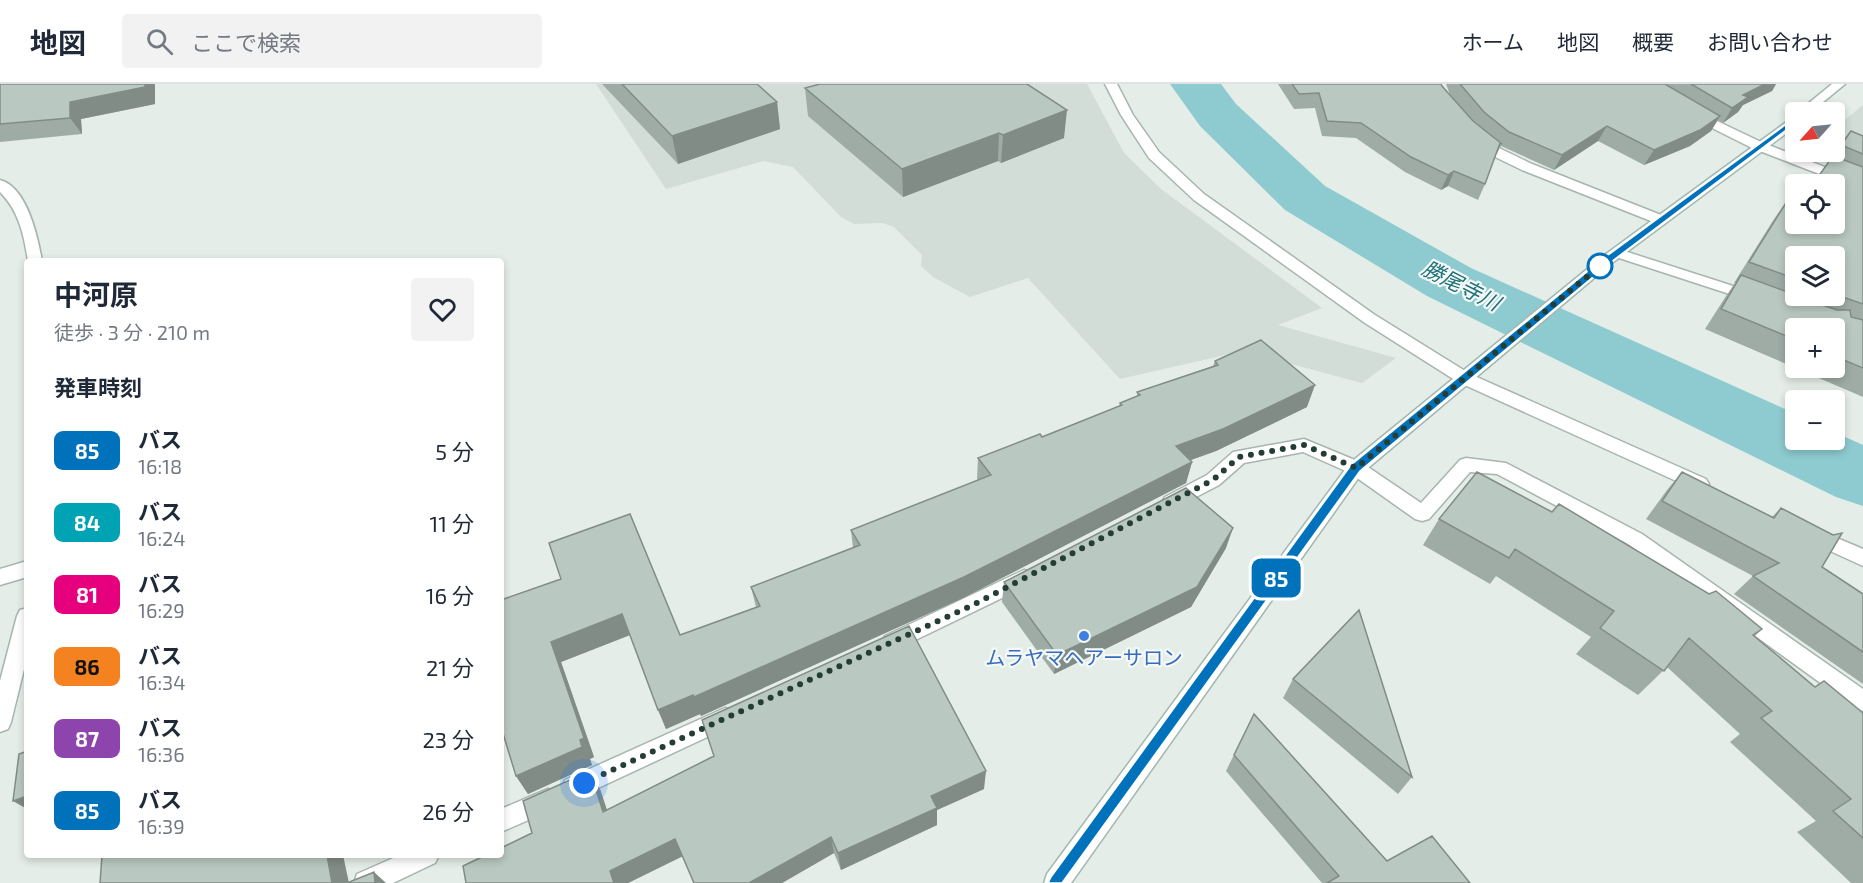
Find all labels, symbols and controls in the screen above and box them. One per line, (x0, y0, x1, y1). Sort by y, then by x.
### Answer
search box (122, 14, 542, 68)
text: 地図 (30, 25, 86, 59)
icon: search (143, 25, 176, 58)
text: ここで検索 (191, 29, 301, 55)
text: ホーム (1462, 29, 1524, 54)
text: 地図 (1557, 29, 1599, 54)
text: 概要 (1632, 29, 1674, 54)
text: お問い合わせ (1707, 29, 1833, 54)
north arrow (1785, 102, 1845, 162)
map controls (1785, 102, 1845, 450)
button: locate (1785, 174, 1845, 234)
button: layers (1785, 246, 1845, 306)
unlabelled marker (1587, 253, 1613, 279)
water label: 勝尾寺川 (1419, 254, 1507, 316)
text: 中河原 (54, 277, 138, 311)
button: heart (411, 278, 474, 341)
button: + (1785, 318, 1845, 378)
text: 徒歩 · 3 分 · 210 m (54, 320, 210, 344)
text: 発車時刻 (54, 374, 142, 400)
button: − (1785, 390, 1845, 450)
text: バス (138, 426, 182, 452)
text: 85 (75, 438, 99, 463)
text: 5 分 (435, 438, 474, 464)
text: 16:18 (138, 454, 182, 478)
text: バス (138, 498, 182, 524)
text: 84 (74, 510, 100, 535)
text: 11 分 (430, 510, 474, 536)
text: 16:24 (138, 526, 186, 550)
line badge: 85 (1249, 558, 1303, 598)
text: 85 (1264, 566, 1288, 591)
text: バス (138, 570, 182, 596)
text: 81 (76, 582, 98, 607)
text: 16 分 (426, 582, 474, 608)
text: 16:29 (138, 598, 185, 622)
marker: ムラヤマヘアーサロン (1077, 629, 1091, 643)
text: バス (138, 642, 182, 668)
place label: ムラヤマヘアーサロン (985, 645, 1183, 669)
text: 86 (74, 654, 100, 679)
text: 21 分 (426, 654, 474, 680)
text: 16:34 (138, 670, 186, 694)
text: バス (138, 714, 182, 740)
text: 87 (75, 726, 99, 751)
text: 23 分 (422, 726, 474, 752)
text: 16:36 (138, 742, 185, 766)
your location (569, 768, 599, 798)
text: バス (138, 786, 182, 812)
text: 85 (75, 798, 99, 823)
text: 26 分 (422, 798, 474, 824)
text: 16:39 (138, 814, 185, 838)

